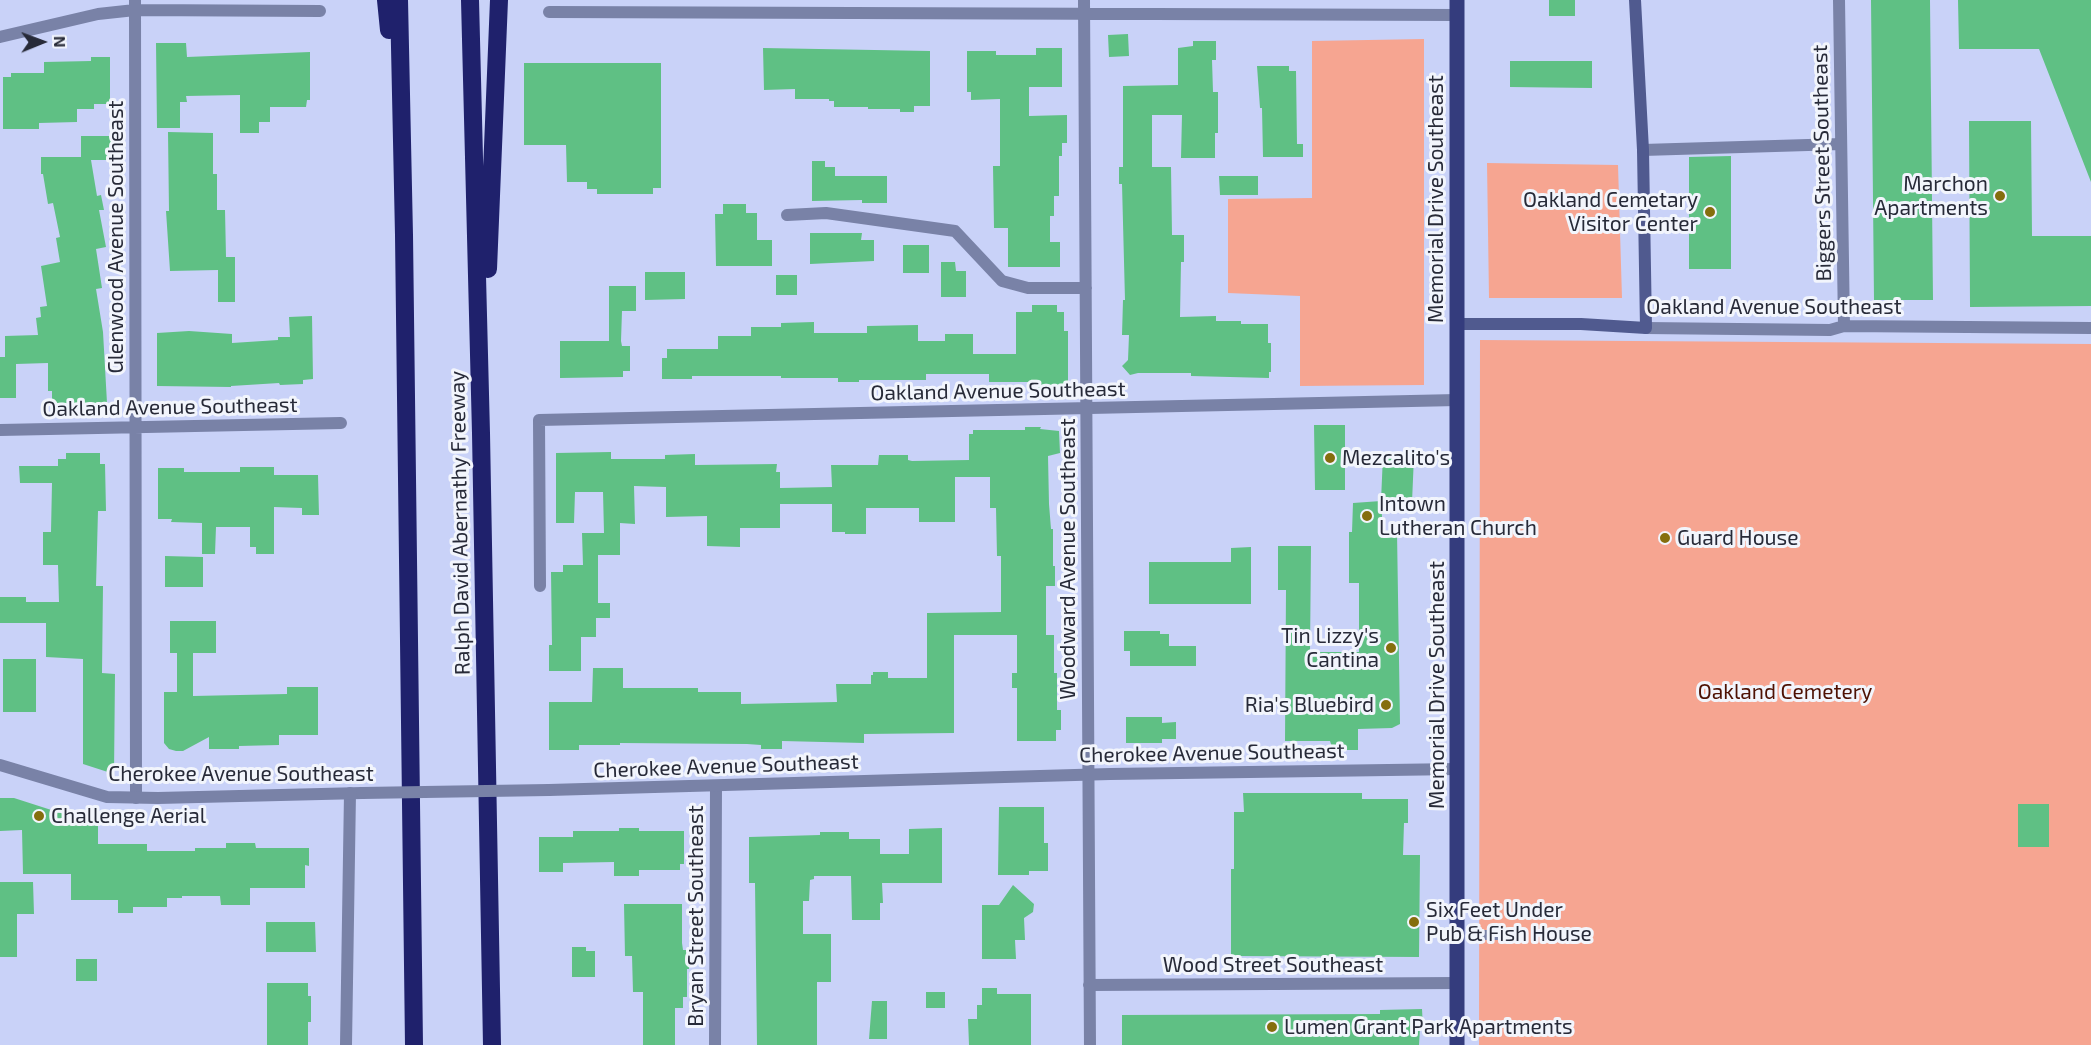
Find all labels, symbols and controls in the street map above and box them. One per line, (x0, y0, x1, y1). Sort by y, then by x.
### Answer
north arrow (12, 12, 72, 72)
text: N (51, 36, 70, 48)
street label: Biggers Street Southeast (1807, 44, 1837, 282)
street label: Memorial Drive Southeast (1423, 75, 1449, 323)
street label: Glenwood Avenue Southeast (103, 100, 129, 374)
place label: Marchon Apartments (1874, 171, 1988, 221)
place label: Oakland Cemetary Visitor Center (1523, 187, 1698, 237)
marker: Marchon Apartments (1993, 189, 2007, 203)
marker: Oakland Cemetary Visitor Center (1703, 205, 1717, 219)
street label: Oakland Avenue Southeast (1646, 294, 1902, 320)
street label: Ralph David Abernathy Freeway (445, 371, 475, 675)
street label: Oakland Avenue Southeast (870, 376, 1126, 406)
street label: Oakland Avenue Southeast (42, 392, 298, 422)
street label: Woodward Avenue Southeast (1055, 418, 1081, 700)
place label: Mezcalito's (1342, 445, 1450, 471)
marker: Mezcalito's (1323, 451, 1337, 465)
place label: Intown Lutheran Church (1379, 491, 1537, 541)
marker: Intown Lutheran Church (1360, 509, 1374, 523)
place label: Guard House (1677, 525, 1798, 551)
marker: Guard House (1658, 531, 1672, 545)
street label: Memorial Drive Southeast (1424, 561, 1450, 809)
place label: Tin Lizzy's Cantina (1281, 623, 1379, 673)
marker: Tin Lizzy's Cantina (1384, 641, 1398, 655)
park label: Oakland Cemetery (1698, 679, 1872, 705)
place label: Ria's Bluebird (1245, 692, 1374, 718)
marker: Ria's Bluebird (1379, 698, 1393, 712)
street label: Cherokee Avenue Southeast (1079, 738, 1345, 768)
street label: Cherokee Avenue Southeast (593, 749, 859, 783)
street label: Cherokee Avenue Southeast (108, 761, 374, 787)
place label: Challenge Aerial (51, 803, 206, 829)
street label: Bryan Street Southeast (683, 805, 709, 1027)
marker: Challenge Aerial (32, 809, 46, 823)
place label: Six Feet Under Pub & Fish House (1426, 897, 1592, 947)
marker: Six Feet Under Pub & Fish House (1407, 915, 1421, 929)
street label: Wood Street Southeast (1163, 952, 1383, 978)
place label: Lumen Grant Park Apartments (1284, 1014, 1573, 1040)
marker: Lumen Grant Park Apartments (1265, 1020, 1279, 1034)

